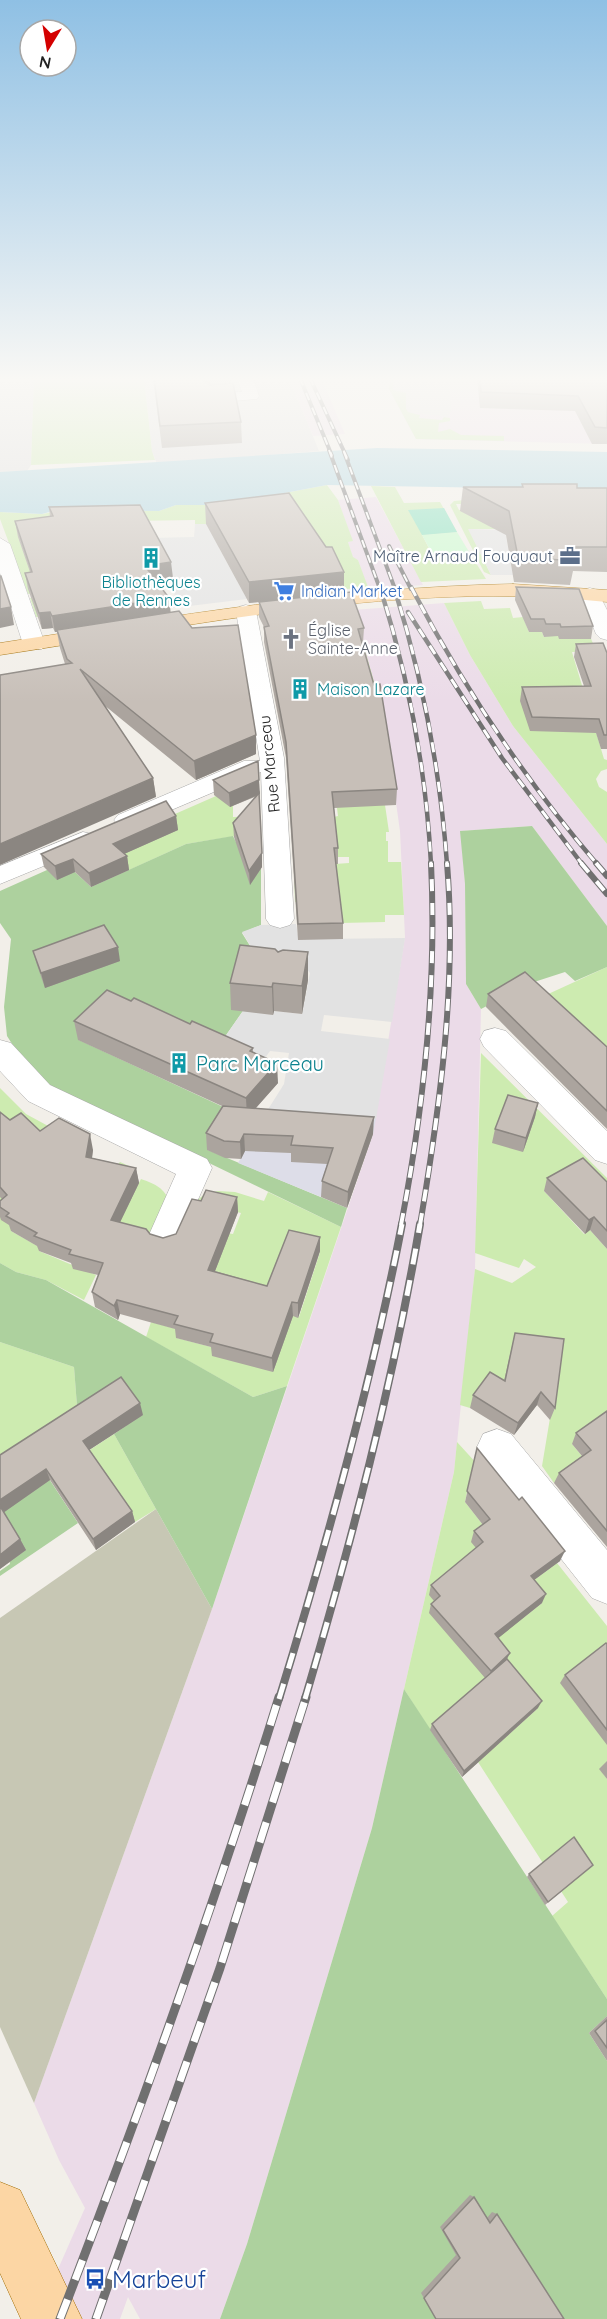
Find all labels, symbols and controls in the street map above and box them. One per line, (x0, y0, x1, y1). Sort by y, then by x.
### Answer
north arrow (18, 18, 78, 78)
text: N (37, 52, 53, 74)
office icon: Maître Arnaud Fouquaut (558, 544, 582, 568)
building icon: Bibliothèques de Rennes (139, 546, 163, 570)
place label: Maître Arnaud Fouquaut (373, 546, 553, 566)
place label: Bibliothèques de Rennes (101, 572, 201, 610)
supermarket icon: Indian Market (272, 579, 296, 603)
place label: Indian Market (301, 581, 402, 601)
place label: Église Sainte-Anne (308, 620, 398, 658)
church icon: Église Sainte-Anne (279, 627, 303, 651)
building icon: Maison Lazare (288, 677, 312, 701)
place label: Maison Lazare (317, 679, 425, 699)
street label: Rue Marceau (254, 714, 284, 814)
building icon: Parc Marceau (167, 1051, 191, 1075)
place label: Parc Marceau (196, 1051, 324, 1076)
place label: Marbeuf (112, 2264, 206, 2294)
bus stop icon: Marbeuf (83, 2267, 107, 2291)

